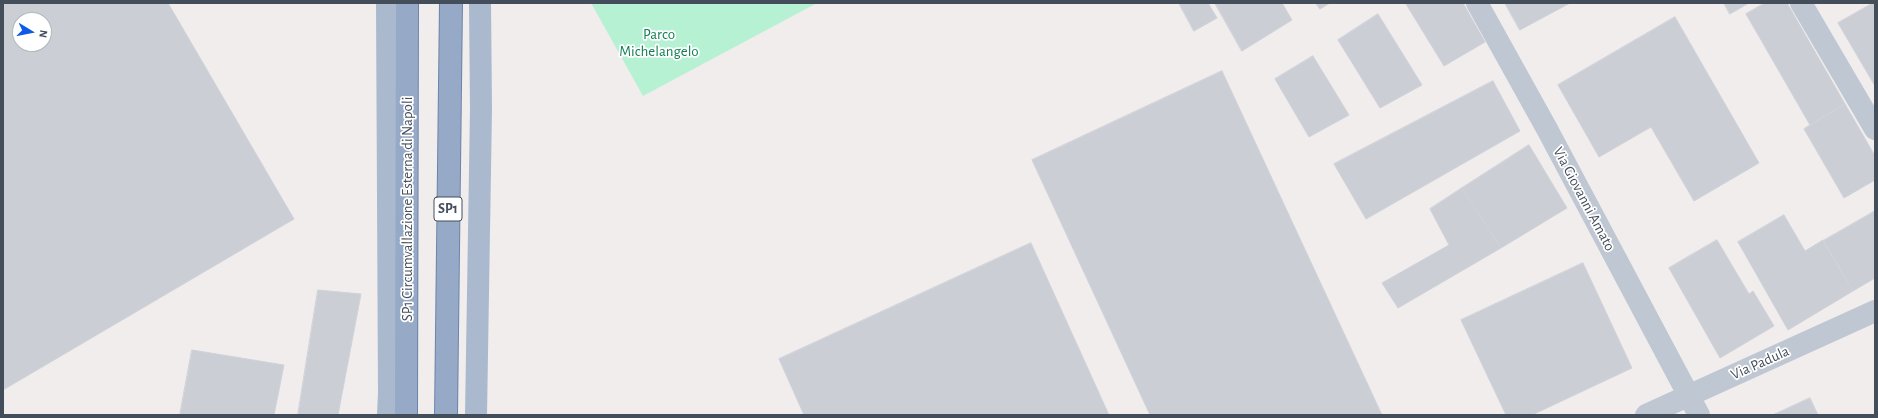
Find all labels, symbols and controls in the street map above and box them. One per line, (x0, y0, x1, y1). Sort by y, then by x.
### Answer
north arrow (12, 12, 52, 52)
park label: Parco Michelangelo (619, 25, 699, 60)
text: N (37, 29, 49, 39)
street label: SP1 Circumvallazione Esterna di Napoli (398, 97, 416, 321)
street label: Via Giovanni Amato (1549, 144, 1619, 254)
road number: SP1 (434, 197, 462, 221)
street label: Via Padula (1728, 342, 1792, 384)

